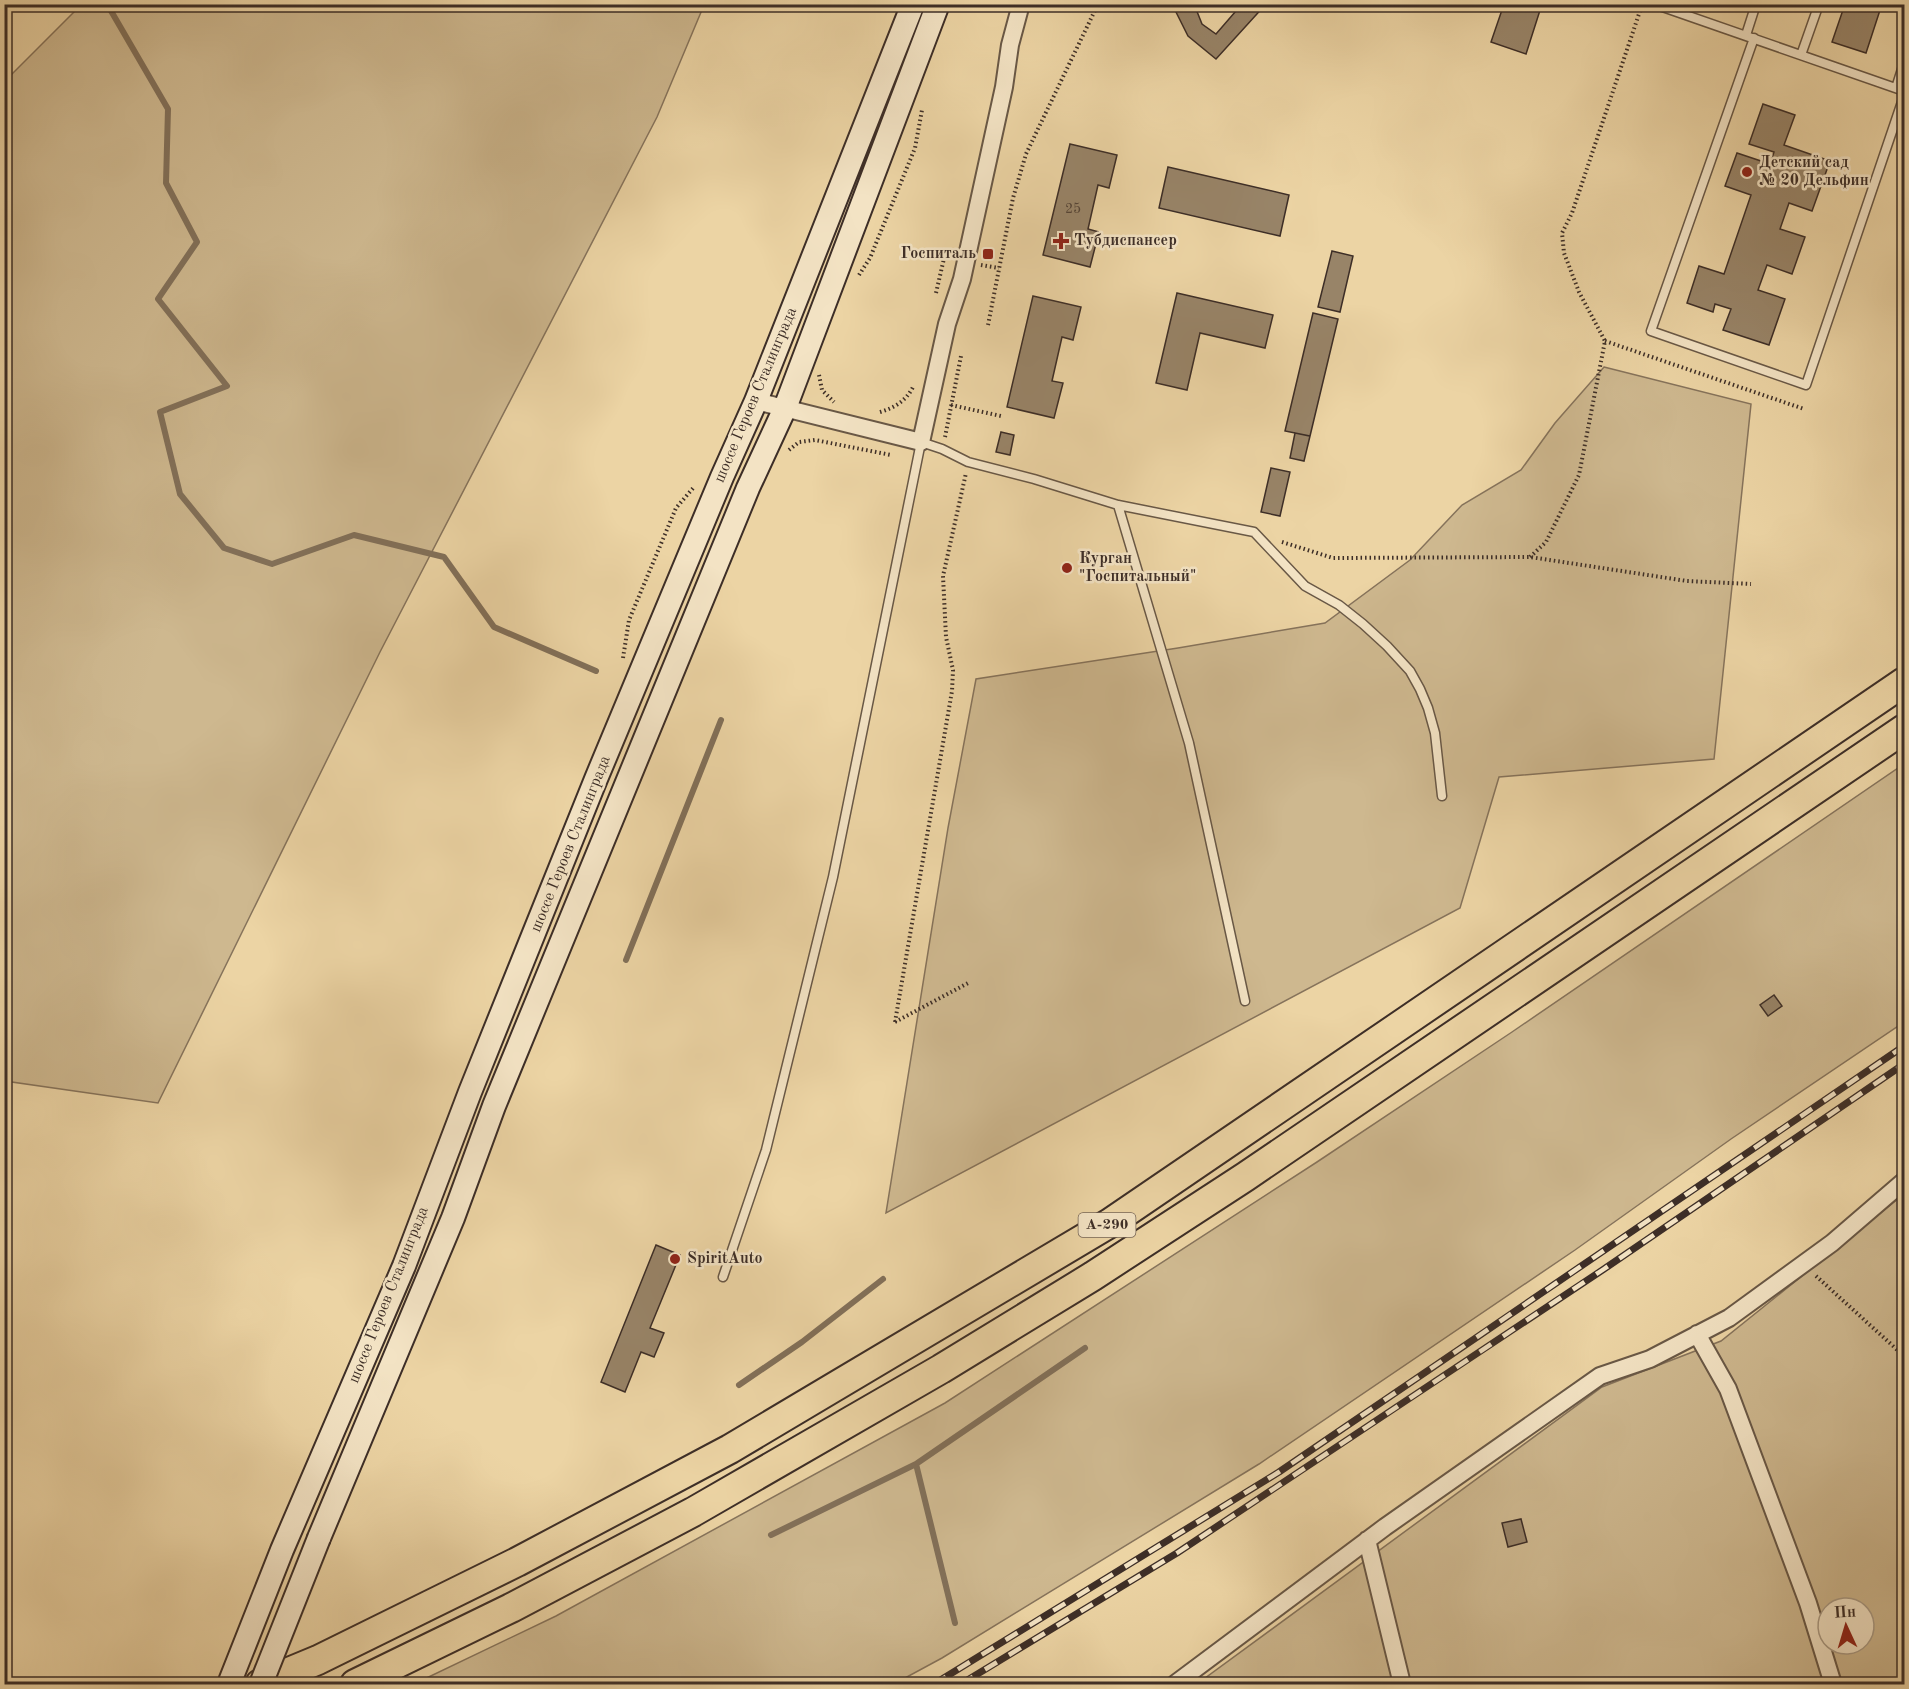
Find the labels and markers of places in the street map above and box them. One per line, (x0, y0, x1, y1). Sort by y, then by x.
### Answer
place label: Детский сад № 20 Дельфин (1759, 155, 1869, 189)
marker: Детский сад № 20 Дельфин (1740, 165, 1754, 179)
marker: Тубдиспансер (1052, 232, 1070, 250)
place label: Тубдиспансер (1074, 233, 1177, 249)
place label: Госпиталь (901, 246, 976, 262)
marker: Госпиталь (981, 247, 995, 261)
place label: Курган "Госпитальный" (1079, 551, 1196, 585)
marker: Курган "Госпитальный" (1060, 561, 1074, 575)
place label: SpiritAuto (687, 1251, 763, 1267)
marker: SpiritAuto (668, 1252, 682, 1266)

